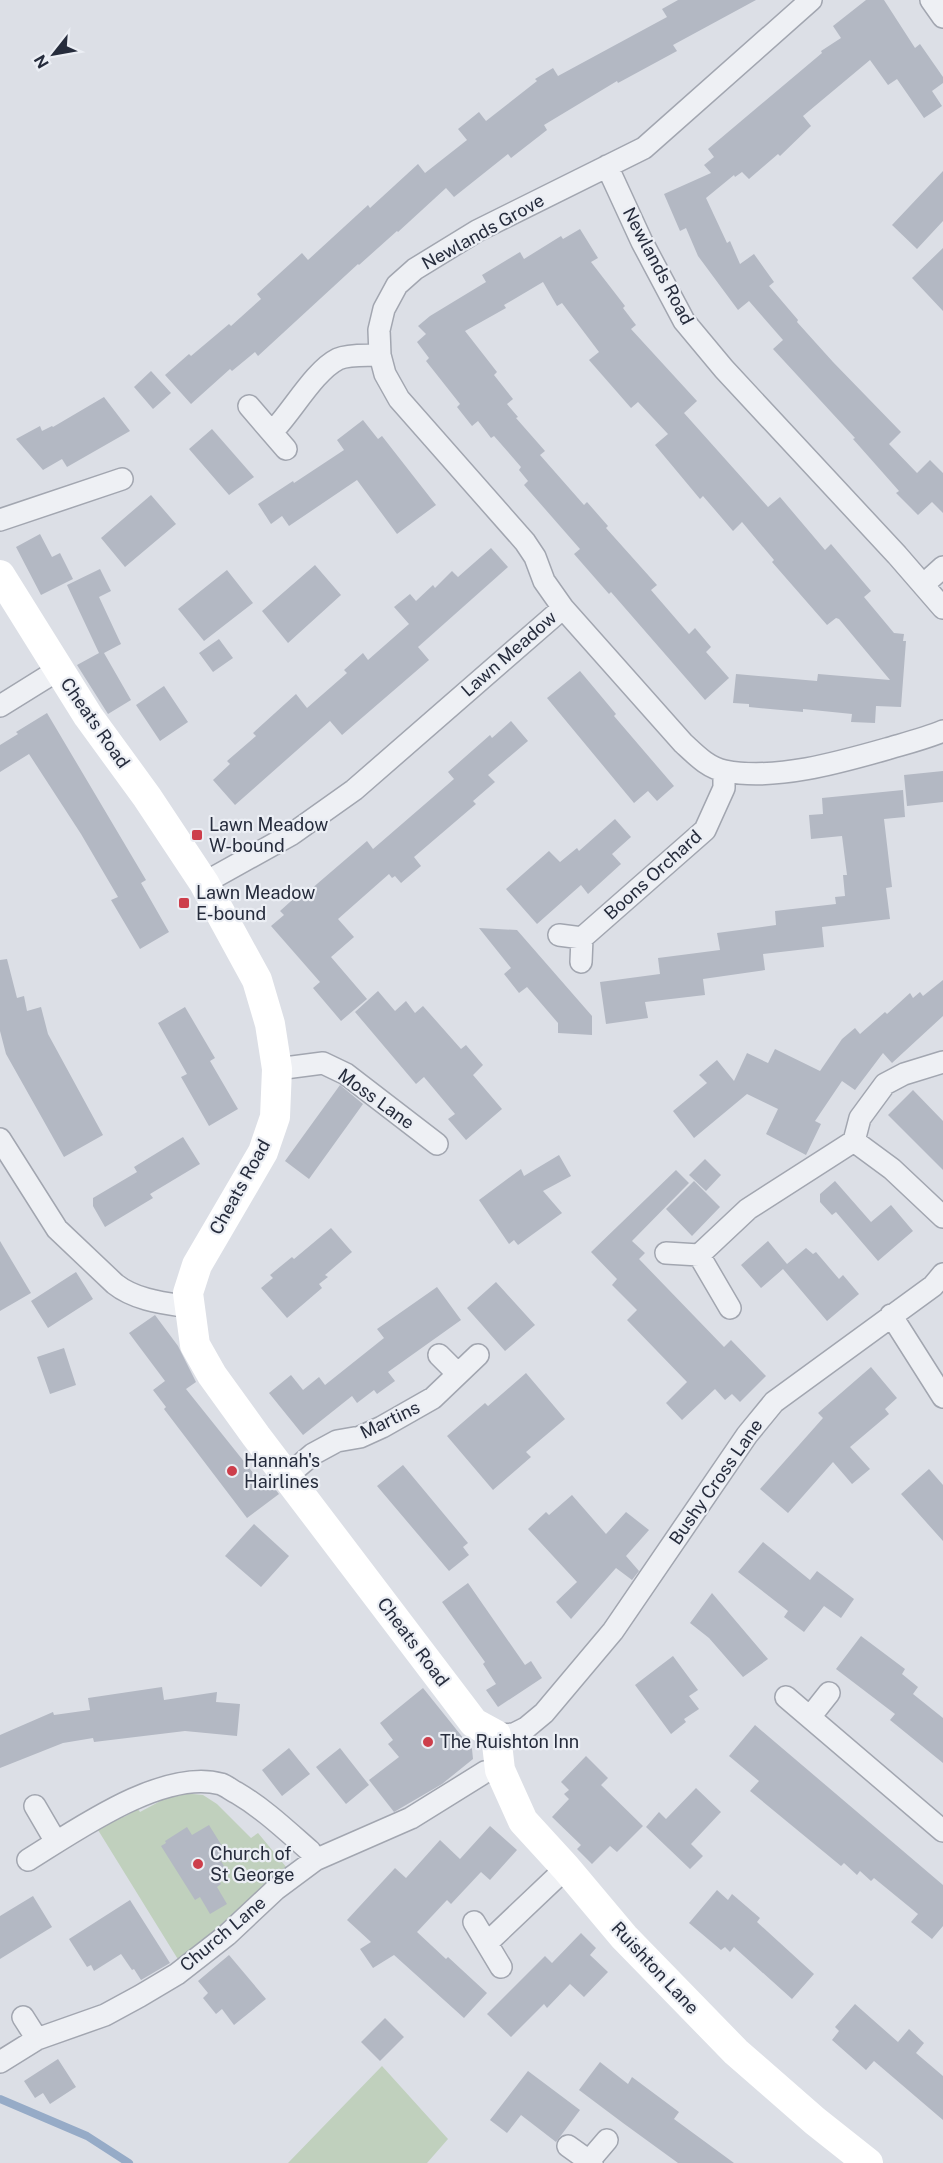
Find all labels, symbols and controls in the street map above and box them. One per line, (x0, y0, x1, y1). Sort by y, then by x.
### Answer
north arrow (24, 24, 84, 84)
text: N (30, 51, 53, 72)
street label: Newlands Grove (418, 189, 548, 274)
street label: Newlands Road (619, 203, 698, 328)
street label: Lawn Meadow (457, 607, 561, 701)
street label: Cheats Road (57, 674, 134, 772)
place label: Lawn Meadow W-bound (209, 814, 328, 856)
street label: Boons Orchard (600, 825, 706, 924)
marker: Lawn Meadow W-bound (190, 828, 204, 842)
place label: Lawn Meadow E-bound (196, 882, 315, 924)
marker: Lawn Meadow E-bound (177, 896, 191, 910)
street label: Moss Lane (334, 1064, 418, 1133)
street label: Cheats Road (205, 1136, 274, 1238)
street label: Martins (357, 1396, 423, 1443)
street label: Bushy Cross Lane (664, 1415, 767, 1548)
place label: Hannah's Hairlines (244, 1450, 320, 1492)
marker: Hannah's Hairlines (225, 1464, 239, 1478)
street label: Cheats Road (373, 1593, 454, 1690)
place label: The Ruishton Inn (440, 1731, 579, 1752)
marker: The Ruishton Inn (421, 1735, 435, 1749)
place label: Church of St George (210, 1843, 295, 1885)
marker: Church of St George (191, 1857, 205, 1871)
street label: Church Lane (176, 1892, 270, 1976)
street label: Ruishton Lane (607, 1917, 703, 2018)

